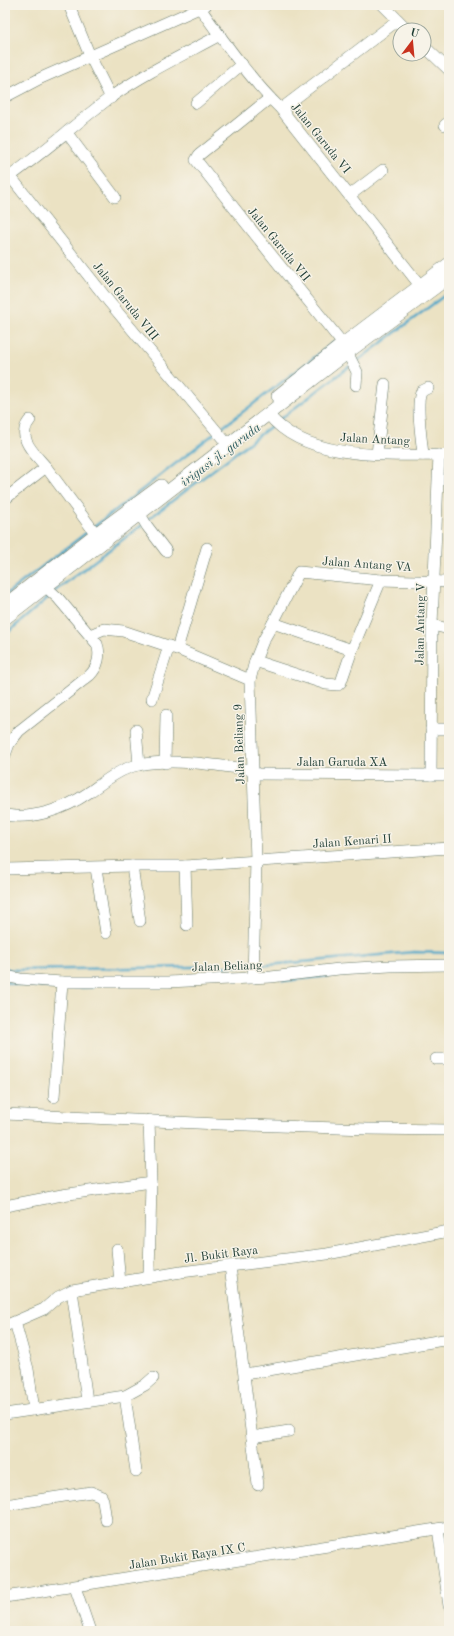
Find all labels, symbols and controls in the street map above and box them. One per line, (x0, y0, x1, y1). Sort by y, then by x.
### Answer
north arrow (392, 22, 432, 62)
text: U (409, 27, 420, 40)
street label: Jalan Garuda VI (288, 101, 352, 176)
street label: Jalan Garuda VII (245, 205, 312, 284)
street label: Jalan Garuda VIII (90, 260, 160, 343)
water label: irigasi jl. garuda (179, 421, 263, 489)
street label: Jalan Antang (340, 432, 411, 448)
street label: Jalan Antang VA (322, 556, 412, 574)
street label: Jalan Antang V (414, 583, 428, 666)
street label: Jalan Beliang 9 (233, 703, 247, 785)
street label: Jalan Garuda XA (296, 757, 388, 769)
street label: Jalan Kenari II (312, 833, 392, 851)
street label: Jalan Beliang (192, 960, 263, 974)
street label: Jl. Bukit Raya (183, 1244, 259, 1265)
street label: Jalan Bukit Raya IX C (128, 1542, 246, 1572)

